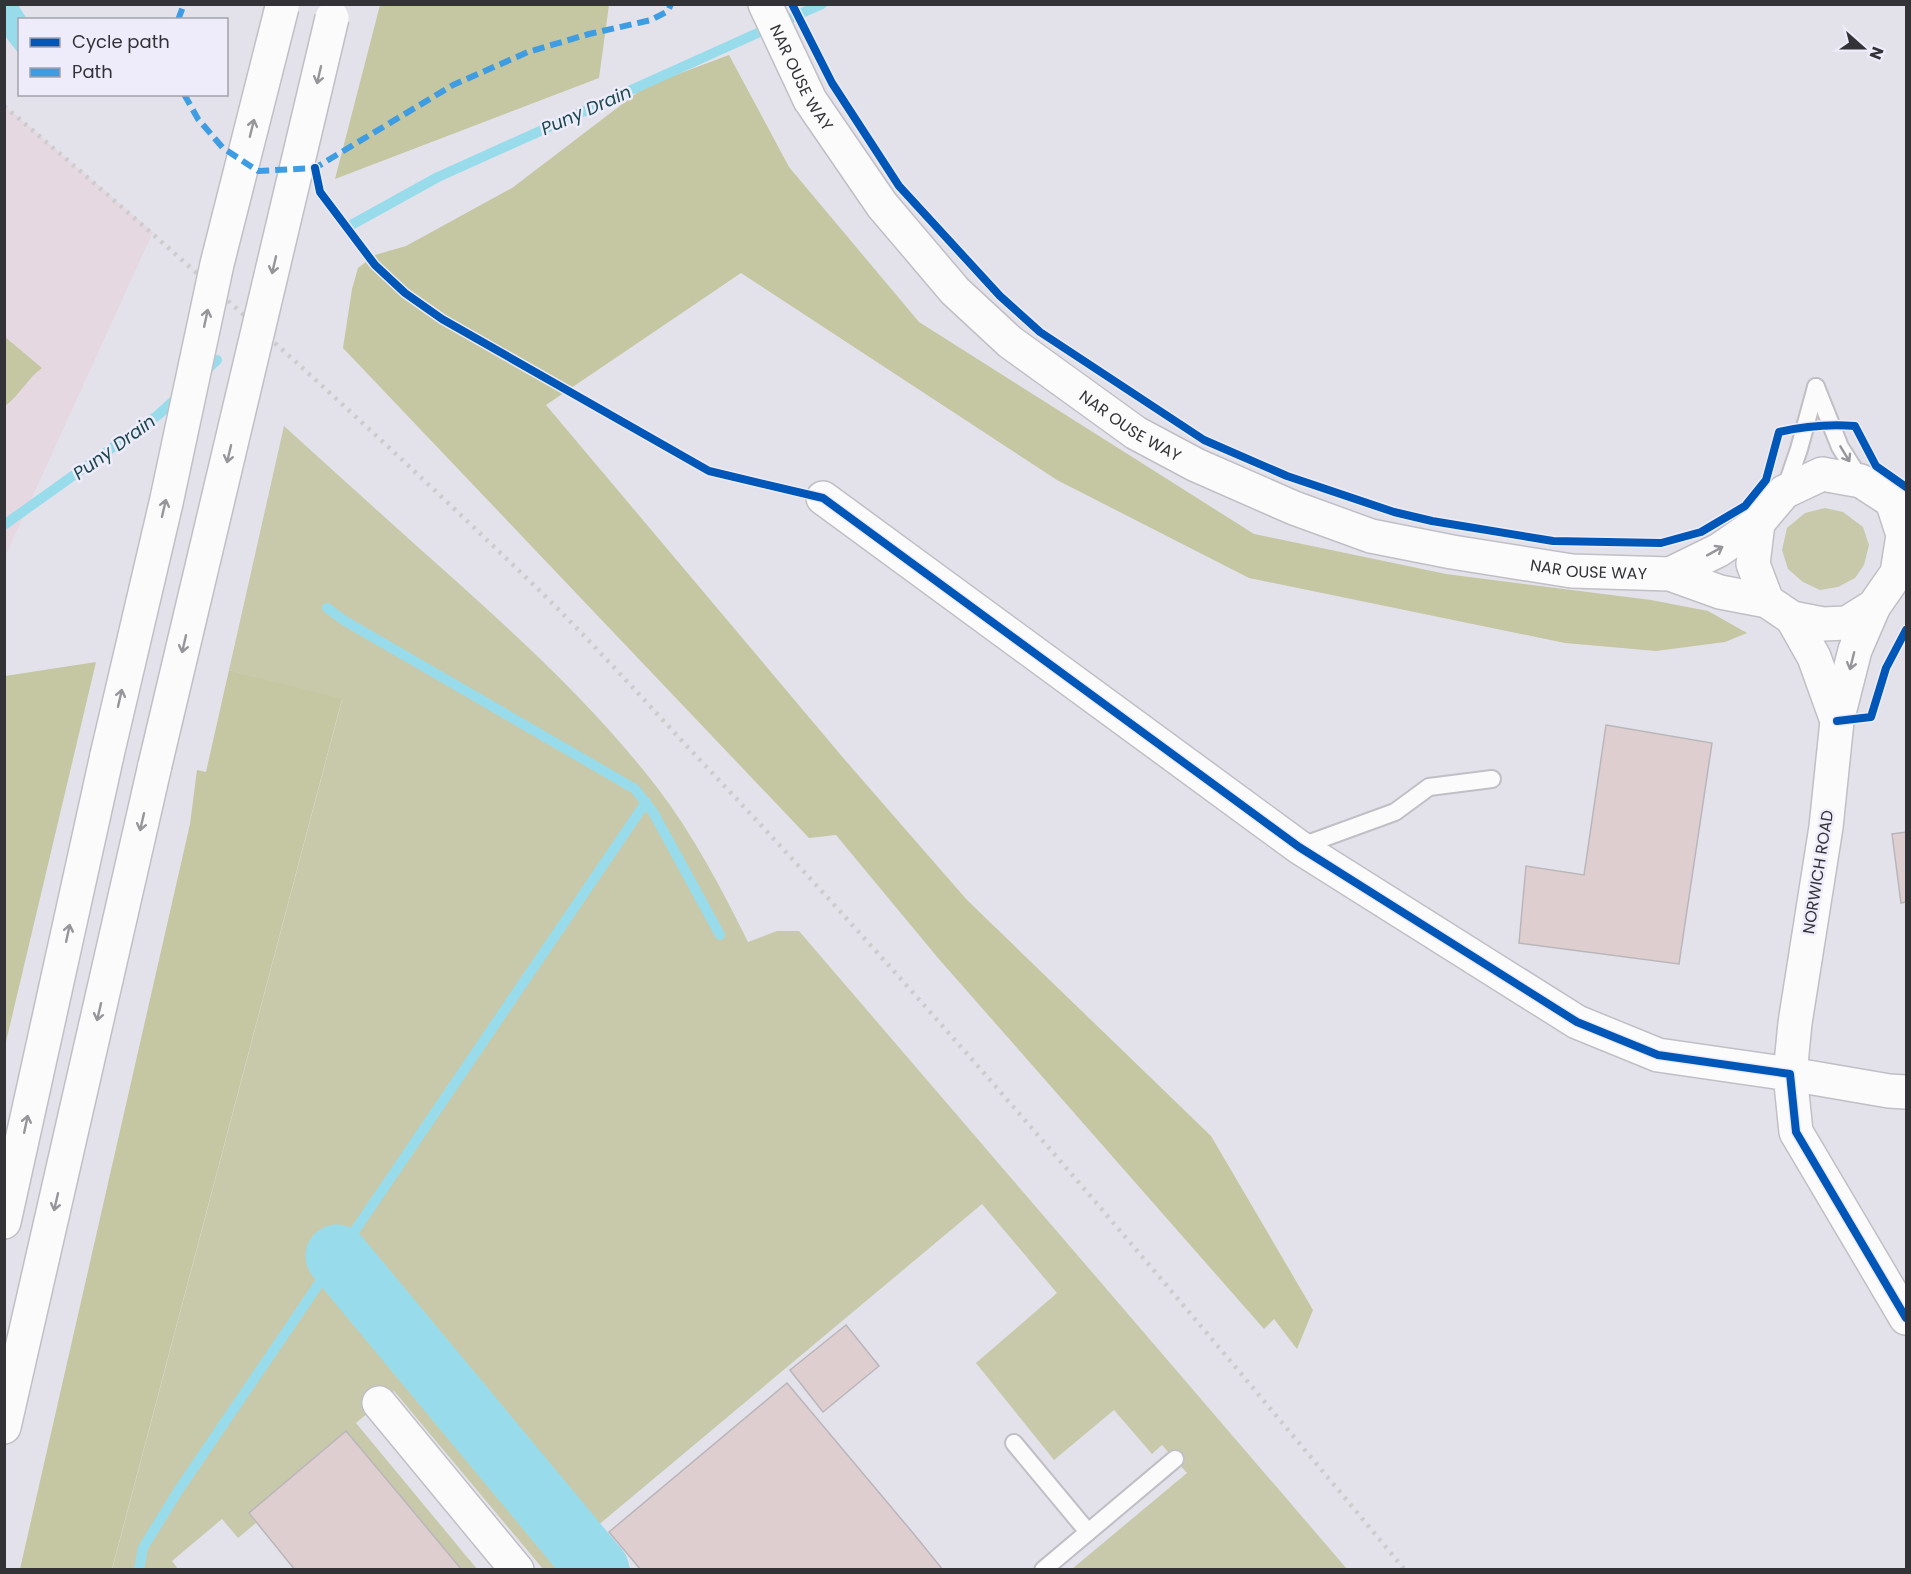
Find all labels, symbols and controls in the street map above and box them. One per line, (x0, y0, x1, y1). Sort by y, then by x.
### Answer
legend (18, 18, 228, 96)
north arrow (1833, 18, 1893, 78)
street label: NAR OUSE WAY (765, 20, 839, 136)
text: Cycle path (72, 29, 170, 54)
text: N (1864, 43, 1889, 63)
text: Path (72, 59, 113, 84)
one-way arrow (312, 65, 324, 84)
water label: Puny Drain (537, 79, 635, 141)
one-way arrow (246, 119, 258, 138)
one-way arrow (267, 255, 279, 274)
one-way arrow (201, 309, 212, 328)
street label: NAR OUSE WAY (1075, 384, 1186, 467)
water label: Puny Drain (68, 409, 160, 485)
one-way arrow (222, 445, 234, 464)
one-way arrow (1839, 445, 1851, 462)
one-way arrow (159, 499, 171, 518)
one-way arrow (1706, 545, 1723, 557)
street label: NAR OUSE WAY (1529, 553, 1648, 585)
one-way arrow (177, 634, 189, 653)
one-way arrow (1846, 651, 1858, 670)
one-way arrow (114, 689, 126, 708)
street label: NORWICH ROAD (1797, 808, 1839, 936)
one-way arrow (136, 812, 147, 831)
one-way arrow (62, 924, 74, 943)
one-way arrow (93, 1002, 104, 1021)
one-way arrow (21, 1115, 32, 1134)
one-way arrow (49, 1193, 61, 1212)

